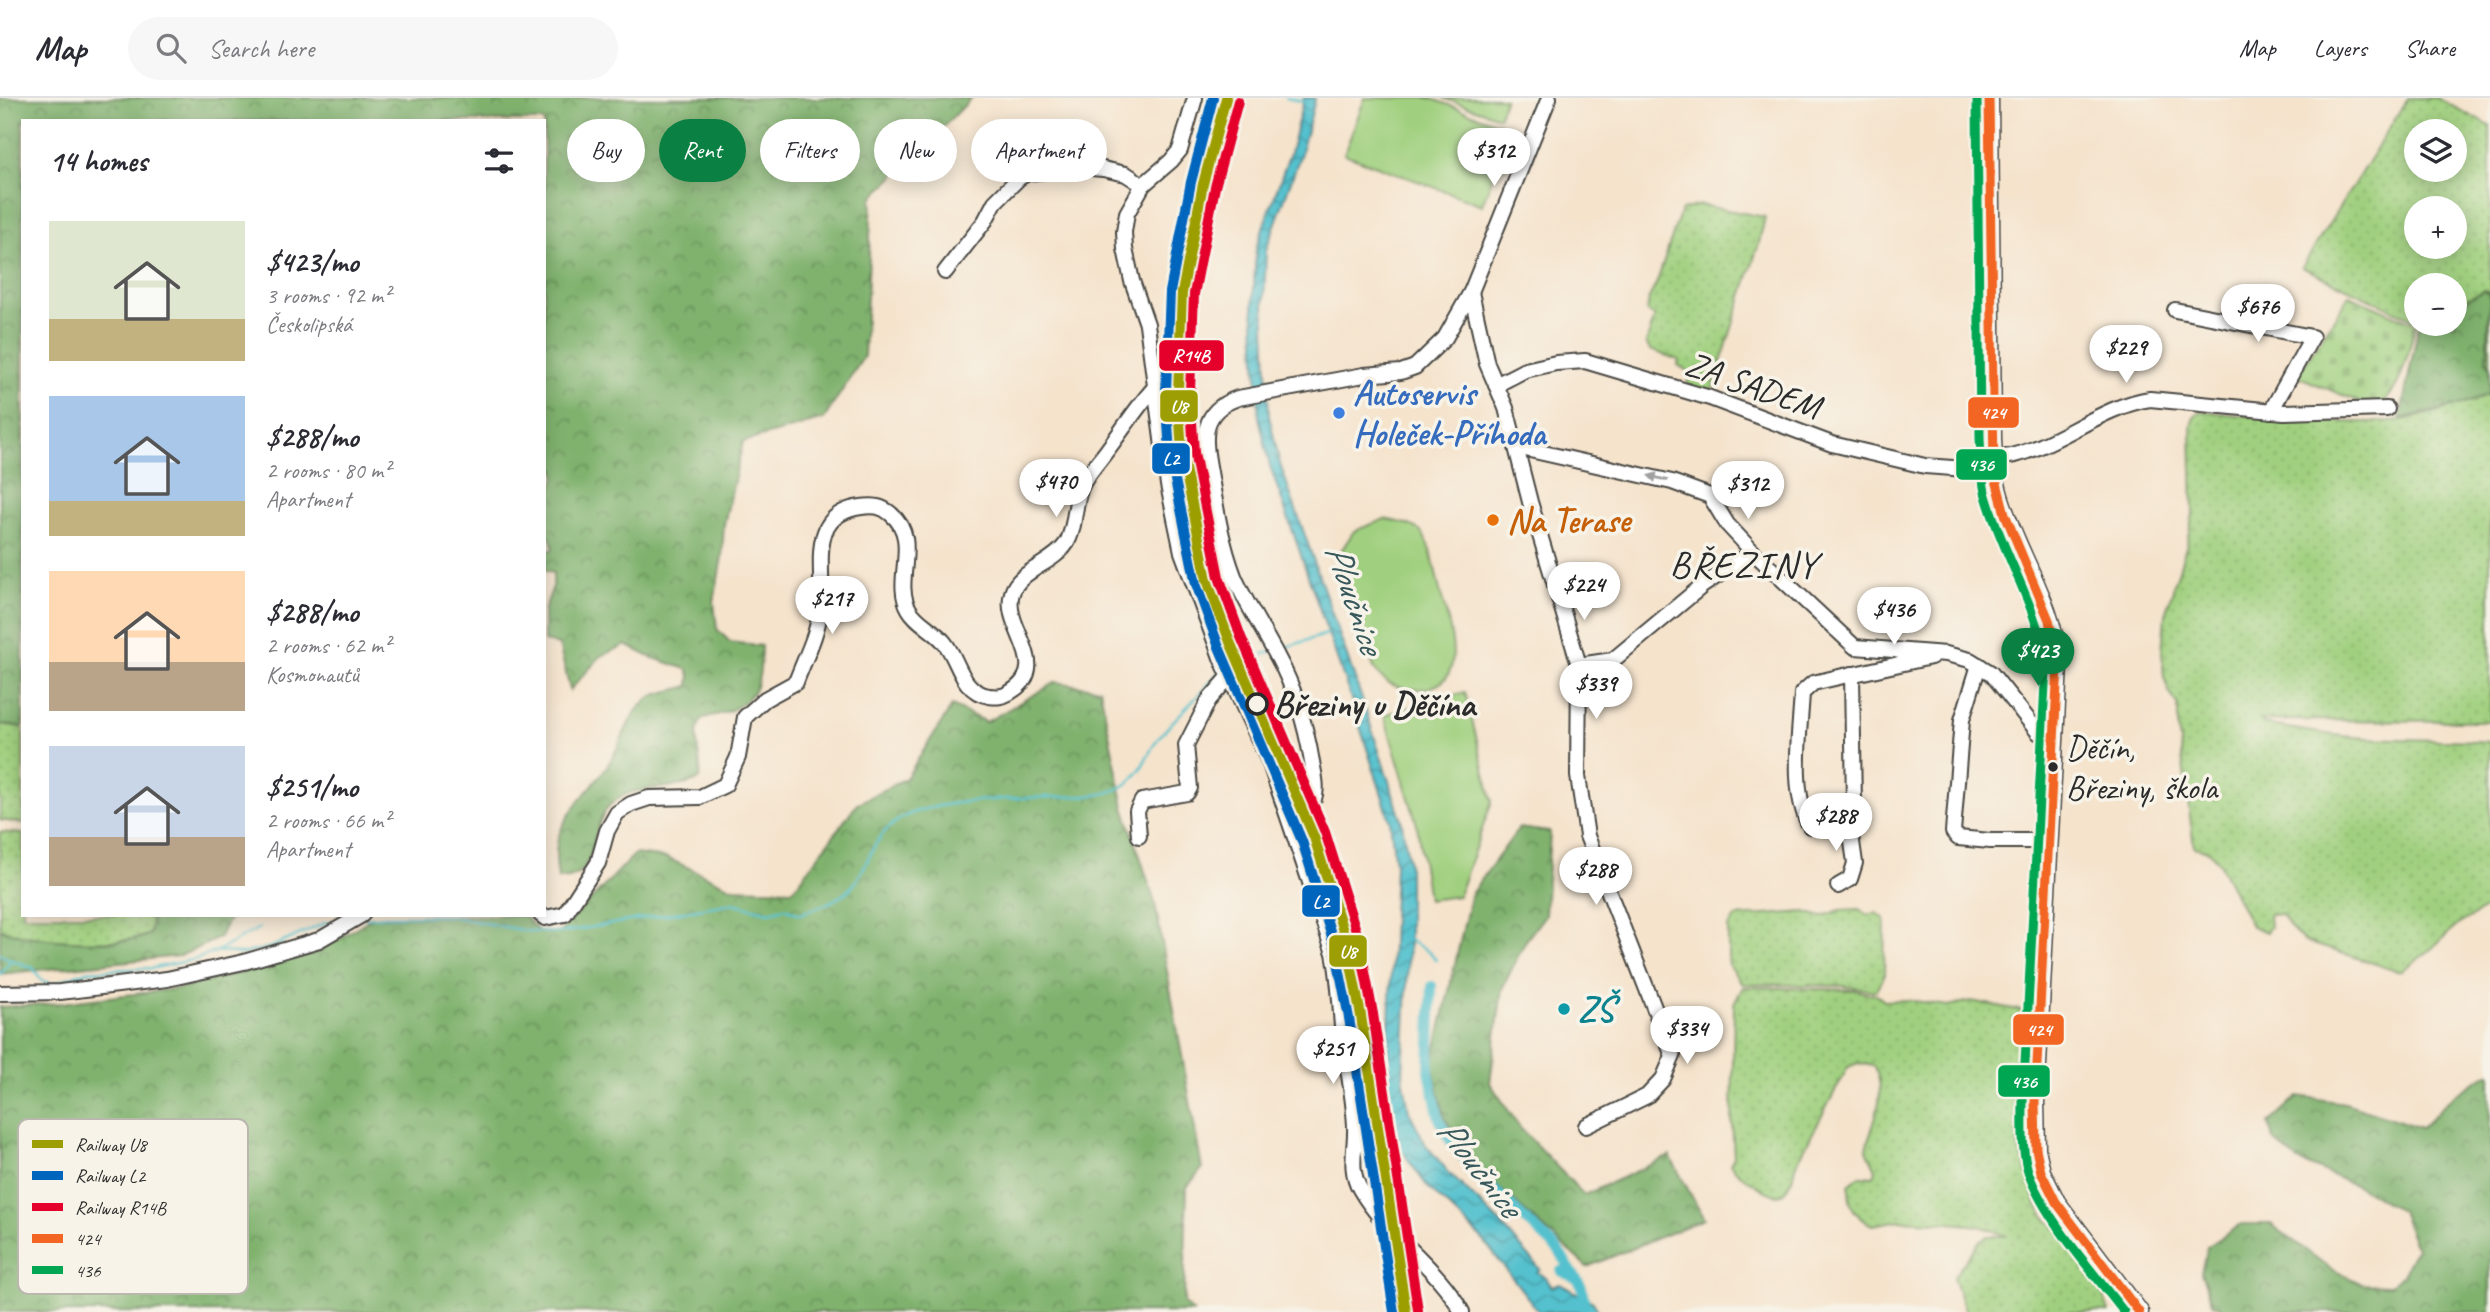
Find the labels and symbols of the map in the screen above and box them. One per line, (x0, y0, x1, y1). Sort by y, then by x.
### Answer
pin: $312 (1453, 129, 1535, 188)
pin: $676 (2217, 285, 2299, 344)
pin: $229 (2085, 326, 2167, 385)
line badge: R14B (1158, 339, 1225, 372)
street label: ZA SADEM (1679, 341, 1829, 430)
text: R14B (1172, 344, 1212, 368)
place label: Autoservis Holeček-Příhoda (1353, 371, 1548, 456)
line badge: U8 (1159, 389, 1199, 423)
text: U8 (1170, 395, 1190, 419)
line badge: 424 (1967, 396, 2020, 429)
text: 424 (1980, 401, 2008, 425)
marker: Autoservis Holeček-Příhoda (1331, 405, 1347, 421)
line badge: L2 (1151, 442, 1191, 475)
text: L2 (1163, 447, 1182, 471)
line badge: 436 (1955, 448, 2008, 481)
text: 436 (1968, 453, 1996, 477)
pin: $470 (1015, 460, 1097, 519)
pin: $312 (1707, 462, 1789, 521)
one-way arrow (1646, 472, 1668, 483)
place label: Na Terase (1507, 498, 1633, 543)
marker: Na Terase (1485, 512, 1501, 528)
water label: Ploučnice (1315, 537, 1397, 663)
district label: BŘEZINY (1670, 541, 1823, 588)
pin: $224 (1543, 562, 1625, 622)
pin: $217 (791, 576, 873, 636)
pin: $436 (1853, 588, 1935, 647)
pin: $423 (1997, 628, 2079, 688)
pin: $339 (1555, 662, 1637, 721)
place label: Březiny u Děčína (1274, 682, 1478, 727)
marker: Březiny u Děčína (1246, 693, 1268, 715)
place label: Děčín, Březiny, škola (2066, 727, 2219, 809)
marker: Děčín, Březiny, škola (2046, 760, 2060, 774)
pin: $288 (1795, 794, 1877, 853)
pin: $288 (1555, 848, 1637, 907)
line badge: L2 (1301, 884, 1341, 918)
text: L2 (1313, 890, 1332, 914)
line badge: U8 (1328, 934, 1368, 968)
text: U8 (1339, 940, 1359, 964)
place label: ZŠ (1578, 987, 1621, 1032)
marker: ZŠ (1556, 1001, 1572, 1017)
pin: $334 (1646, 1006, 1728, 1066)
line badge: 424 (2012, 1013, 2065, 1046)
text: 424 (2026, 1018, 2054, 1042)
pin: $251 (1292, 1026, 1374, 1086)
line badge: 436 (1997, 1064, 2051, 1098)
text: 436 (2011, 1070, 2039, 1094)
water label: Ploučnice (1427, 1108, 1536, 1230)
legend (18, 1119, 248, 1294)
text: Railway U8 (75, 1133, 149, 1157)
text: Railway L2 (75, 1164, 147, 1188)
text: Railway R14B (75, 1196, 167, 1220)
text: 424 (75, 1227, 103, 1251)
text: 436 (75, 1259, 102, 1283)

